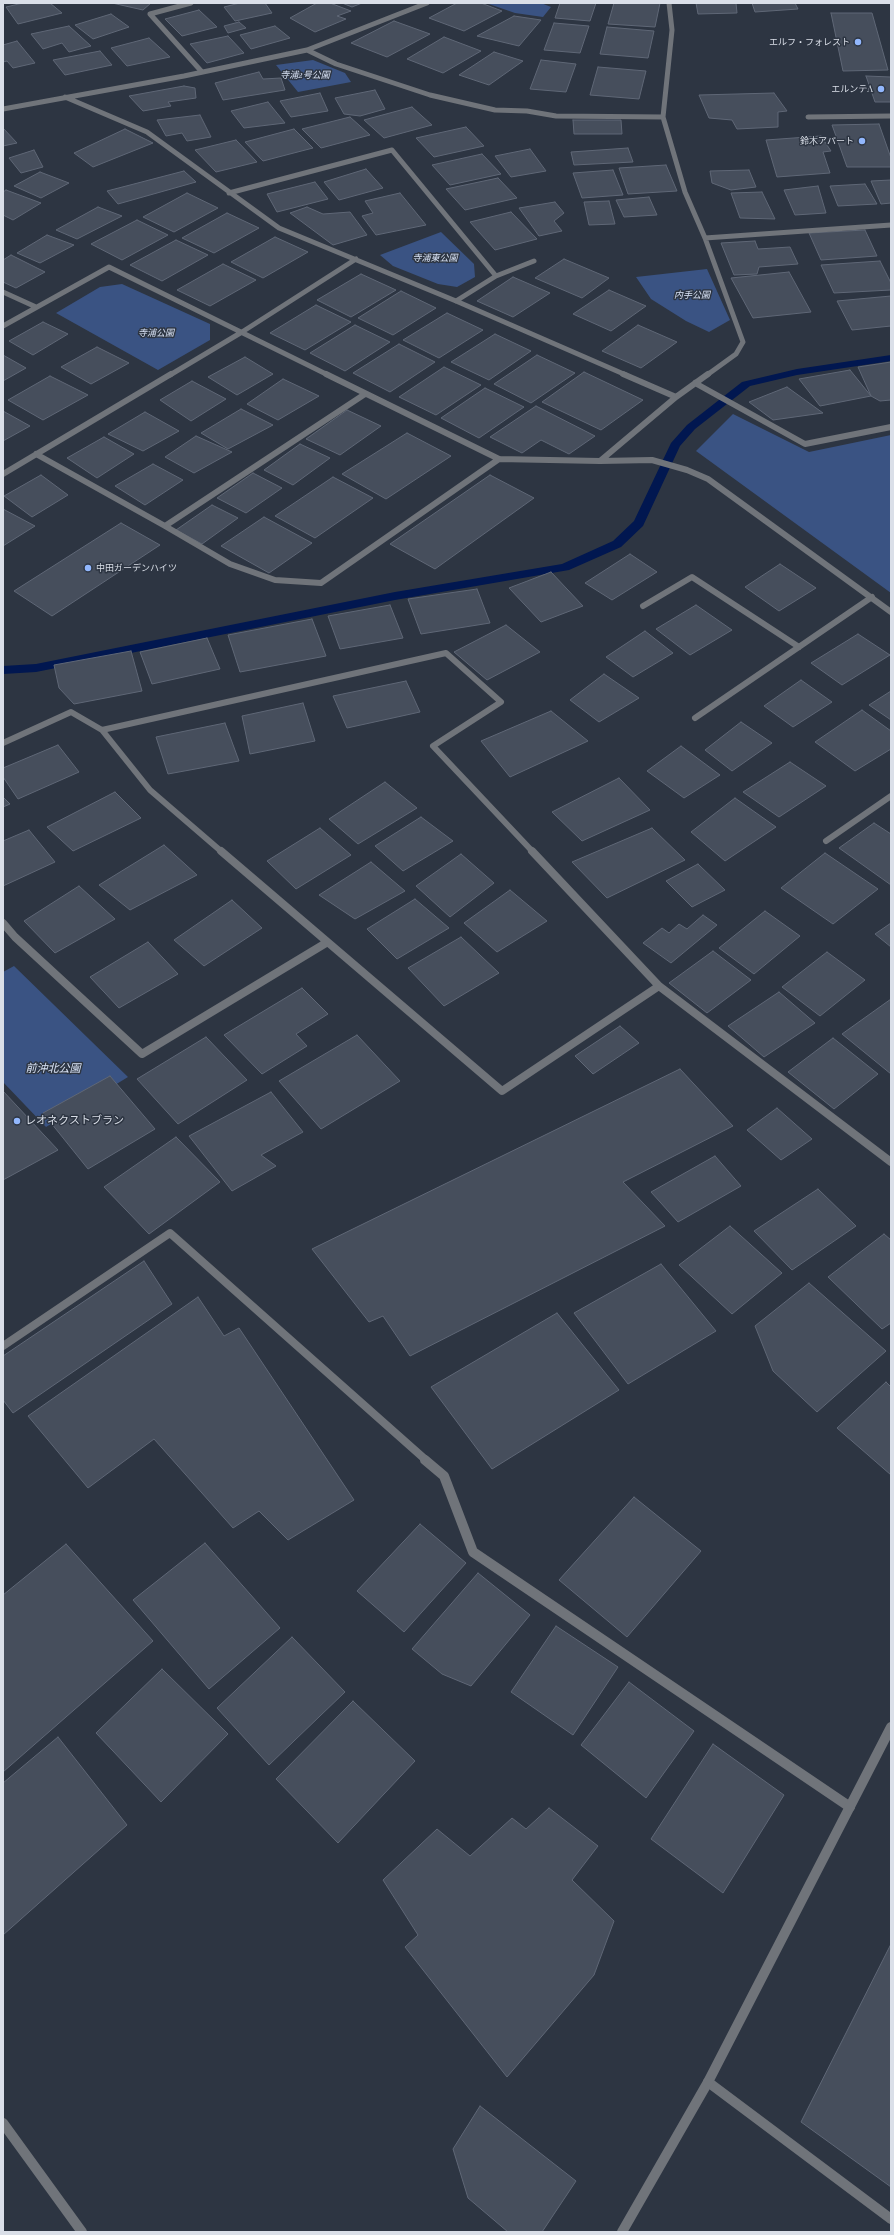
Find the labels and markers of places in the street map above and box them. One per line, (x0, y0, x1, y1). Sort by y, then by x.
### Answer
place label: エルフ・フォレスト (769, 37, 850, 47)
marker: エルフ・フォレスト (853, 37, 863, 47)
place label: エルンテA (831, 84, 873, 94)
marker: エルンテA (876, 84, 886, 94)
place label: 鈴木アパート (800, 136, 854, 146)
marker: 鈴木アパート (857, 136, 867, 146)
marker: 中田ガーデンハイツ (83, 563, 93, 573)
place label: 中田ガーデンハイツ (96, 563, 177, 573)
place label: レオネクストブラン (25, 1114, 124, 1128)
marker: レオネクストブラン (12, 1116, 22, 1126)

